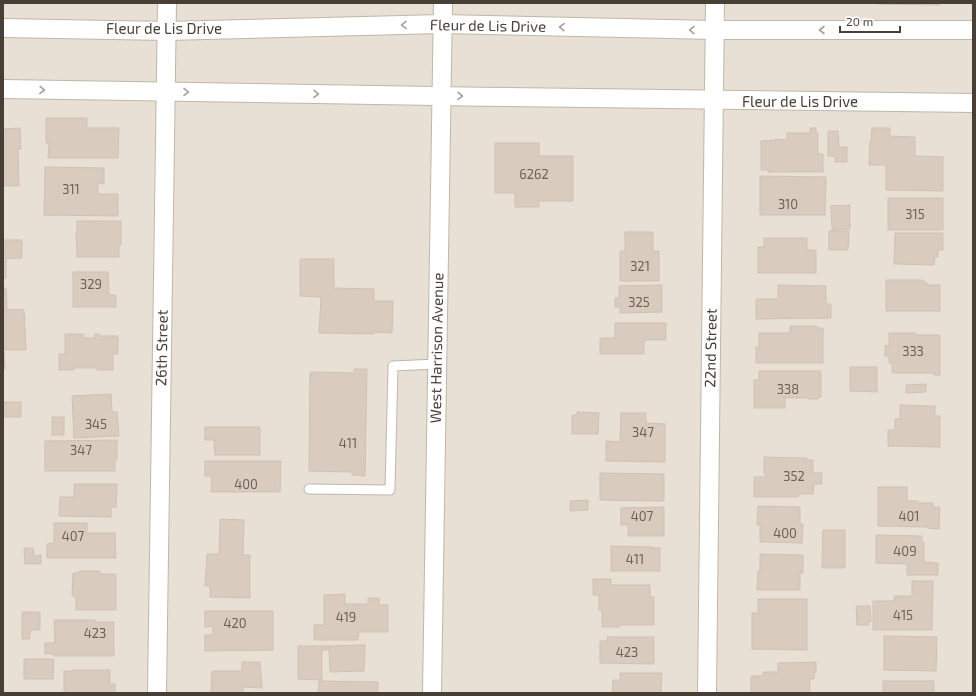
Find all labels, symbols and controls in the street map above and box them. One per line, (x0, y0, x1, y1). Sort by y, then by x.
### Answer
scale bar (840, 8, 900, 34)
text: 20 m (846, 14, 873, 28)
street label: Fleur de Lis Drive (430, 15, 546, 35)
street label: Fleur de Lis Drive (106, 19, 222, 37)
one-way arrow (401, 21, 407, 29)
one-way arrow (559, 23, 565, 31)
one-way arrow (689, 26, 695, 34)
one-way arrow (819, 26, 825, 34)
one-way arrow (39, 86, 45, 94)
one-way arrow (183, 88, 189, 96)
one-way arrow (313, 90, 319, 98)
one-way arrow (457, 92, 463, 100)
street label: Fleur de Lis Drive (742, 92, 858, 110)
house number: 6262 (519, 166, 549, 182)
house number: 311 (62, 181, 80, 197)
house number: 310 (778, 196, 798, 212)
house number: 315 (905, 206, 925, 222)
house number: 321 (630, 258, 650, 274)
street label: West Harrison Avenue (426, 272, 446, 424)
house number: 329 (80, 276, 102, 292)
house number: 325 (628, 294, 650, 310)
street label: 22nd Street (700, 308, 720, 388)
street label: 26th Street (151, 309, 171, 386)
house number: 333 (902, 343, 924, 359)
house number: 338 (777, 381, 799, 397)
house number: 345 (85, 416, 107, 432)
house number: 347 (632, 424, 654, 440)
house number: 411 (339, 435, 357, 451)
house number: 347 (70, 442, 92, 458)
house number: 352 (783, 468, 805, 484)
house number: 400 (234, 476, 258, 492)
house number: 407 (631, 508, 654, 524)
house number: 401 (898, 508, 920, 524)
house number: 400 (773, 525, 797, 541)
house number: 407 (62, 528, 85, 544)
house number: 409 (893, 543, 917, 559)
house number: 411 (626, 551, 644, 567)
house number: 415 (893, 607, 913, 623)
house number: 419 (336, 609, 356, 625)
house number: 420 (223, 615, 247, 631)
house number: 423 (84, 625, 106, 641)
house number: 423 (616, 644, 638, 660)

